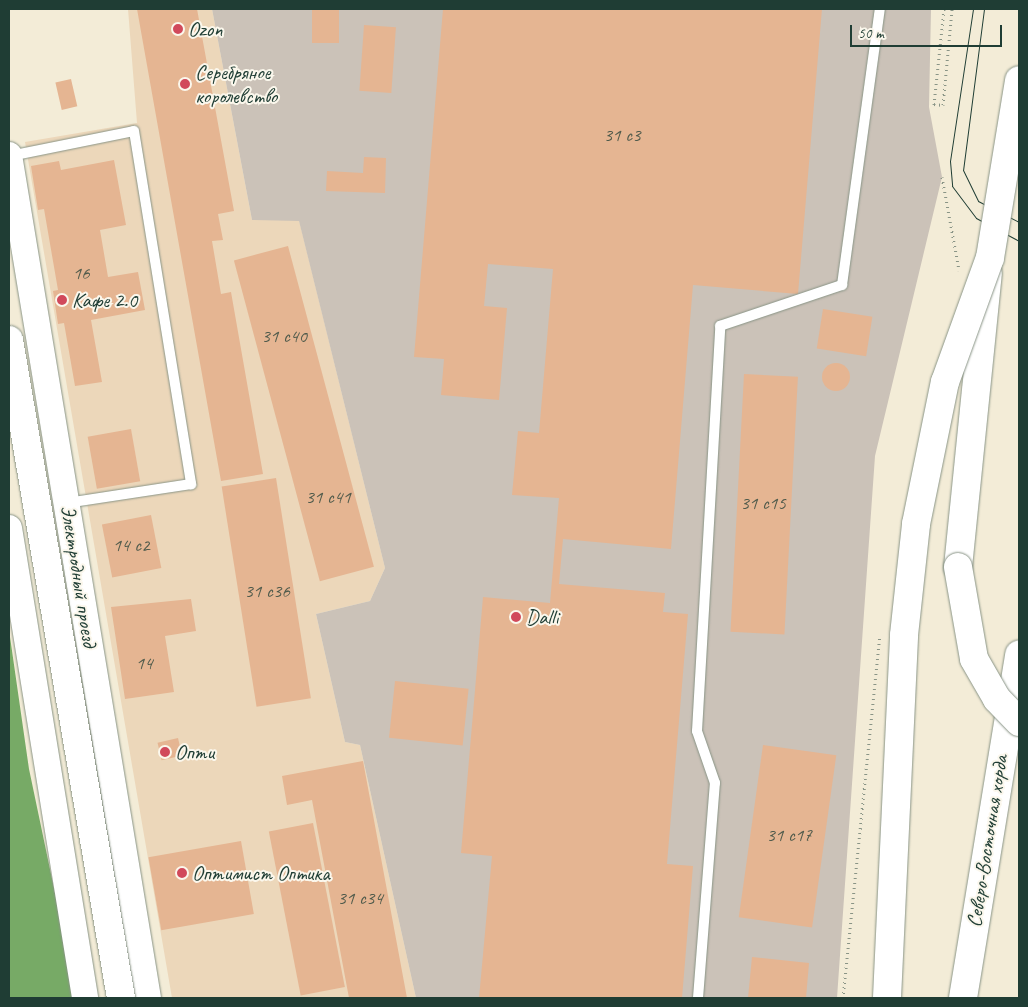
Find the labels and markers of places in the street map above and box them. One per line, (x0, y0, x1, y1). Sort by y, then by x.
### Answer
place label: Ozon (188, 16, 223, 42)
marker: Ozon (172, 23, 184, 35)
place label: Серебряное королевство (195, 59, 277, 109)
marker: Серебряное королевство (179, 78, 191, 90)
place label: Кафе 2.0 (72, 287, 137, 313)
marker: Кафе 2.0 (56, 294, 68, 306)
place label: Dalli (526, 604, 558, 630)
marker: Dalli (510, 611, 522, 623)
place label: Опти (175, 739, 214, 765)
marker: Опти (159, 746, 171, 758)
place label: Оптимист Оптика (192, 860, 332, 886)
marker: Оптимист Оптика (176, 867, 188, 879)

